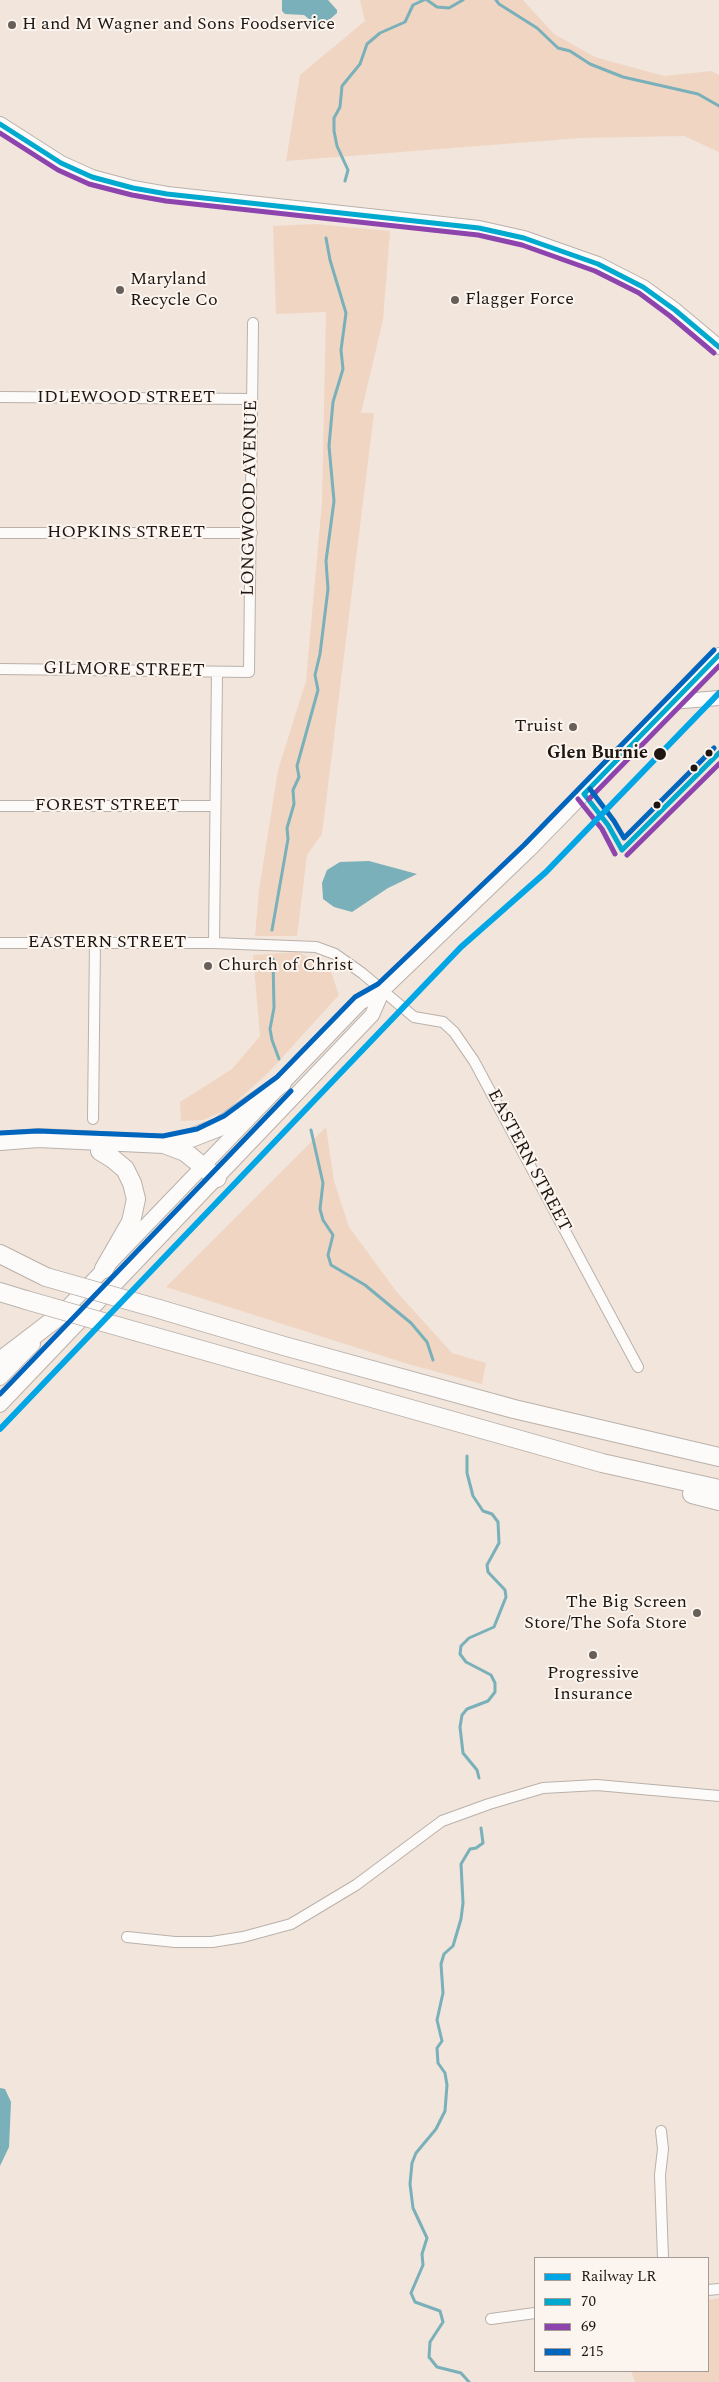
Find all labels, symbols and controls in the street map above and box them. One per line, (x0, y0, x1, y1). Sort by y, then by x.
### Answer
place label: H and M Wagner and Sons Foodservice (22, 14, 335, 36)
marker: H and M Wagner and Sons Foodservice (6, 19, 18, 31)
place label: Maryland Recycle Co (130, 269, 218, 312)
marker: Maryland Recycle Co (114, 284, 126, 296)
place label: Flagger Force (465, 289, 574, 311)
marker: Flagger Force (449, 294, 461, 306)
street label: IDLEWOOD STREET (37, 387, 215, 409)
street label: LONGWOOD AVENUE (238, 400, 264, 596)
street label: HOPKINS STREET (47, 522, 205, 544)
street label: GILMORE STREET (43, 659, 205, 683)
place label: Truist (515, 716, 563, 738)
marker: Truist (567, 721, 579, 733)
place label: Glen Burnie (547, 743, 648, 765)
marker: Glen Burnie (652, 746, 668, 762)
unlabelled marker (704, 748, 714, 758)
unlabelled marker (689, 763, 699, 773)
street label: FOREST STREET (35, 795, 179, 817)
unlabelled marker (652, 800, 662, 810)
street label: EASTERN STREET (28, 932, 186, 954)
place label: Church of Christ (218, 955, 353, 977)
marker: Church of Christ (202, 960, 214, 972)
street label: EASTERN STREET (481, 1086, 575, 1236)
place label: The Big Screen Store/The Sofa Store (524, 1592, 687, 1635)
marker: The Big Screen Store/The Sofa Store (691, 1607, 703, 1619)
marker: Progressive Insurance (587, 1649, 599, 1661)
place label: Progressive Insurance (547, 1663, 639, 1706)
legend (534, 2257, 709, 2372)
text: Railway LR (581, 2265, 656, 2288)
text: 70 (581, 2290, 596, 2313)
text: 69 (581, 2315, 596, 2338)
text: 215 (581, 2340, 604, 2363)

